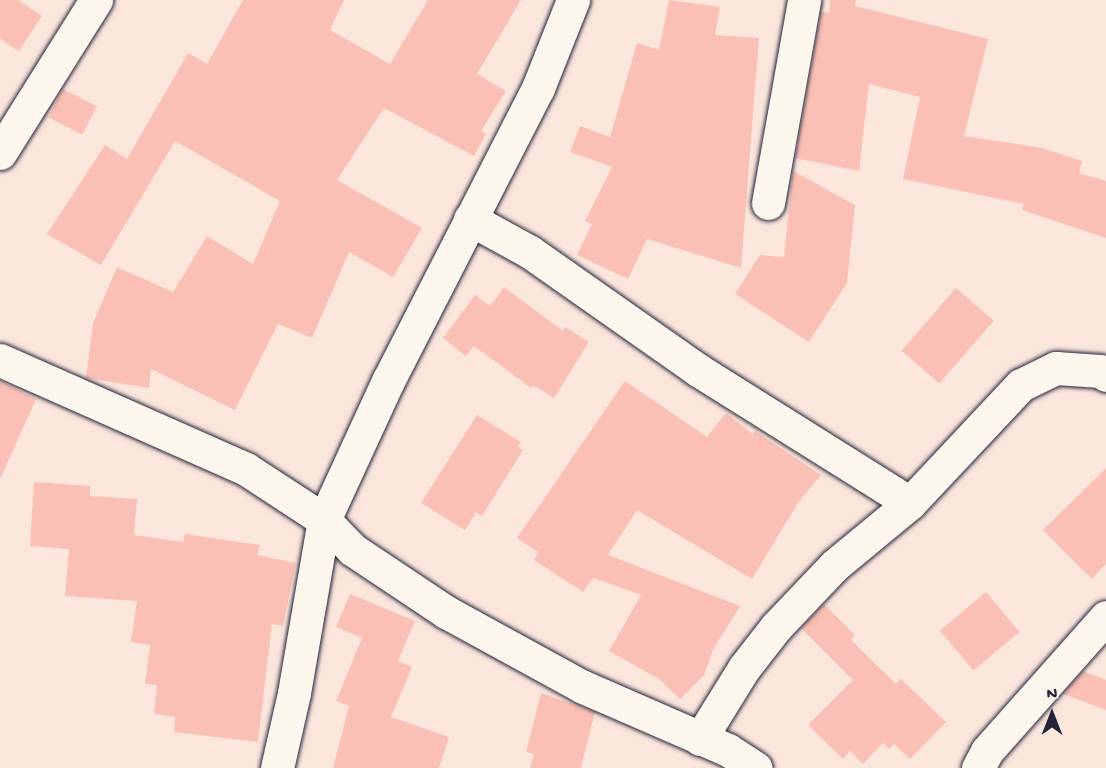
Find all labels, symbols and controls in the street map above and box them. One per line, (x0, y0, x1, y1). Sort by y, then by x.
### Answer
north arrow (1022, 684, 1082, 744)
text: N (1047, 686, 1057, 705)

